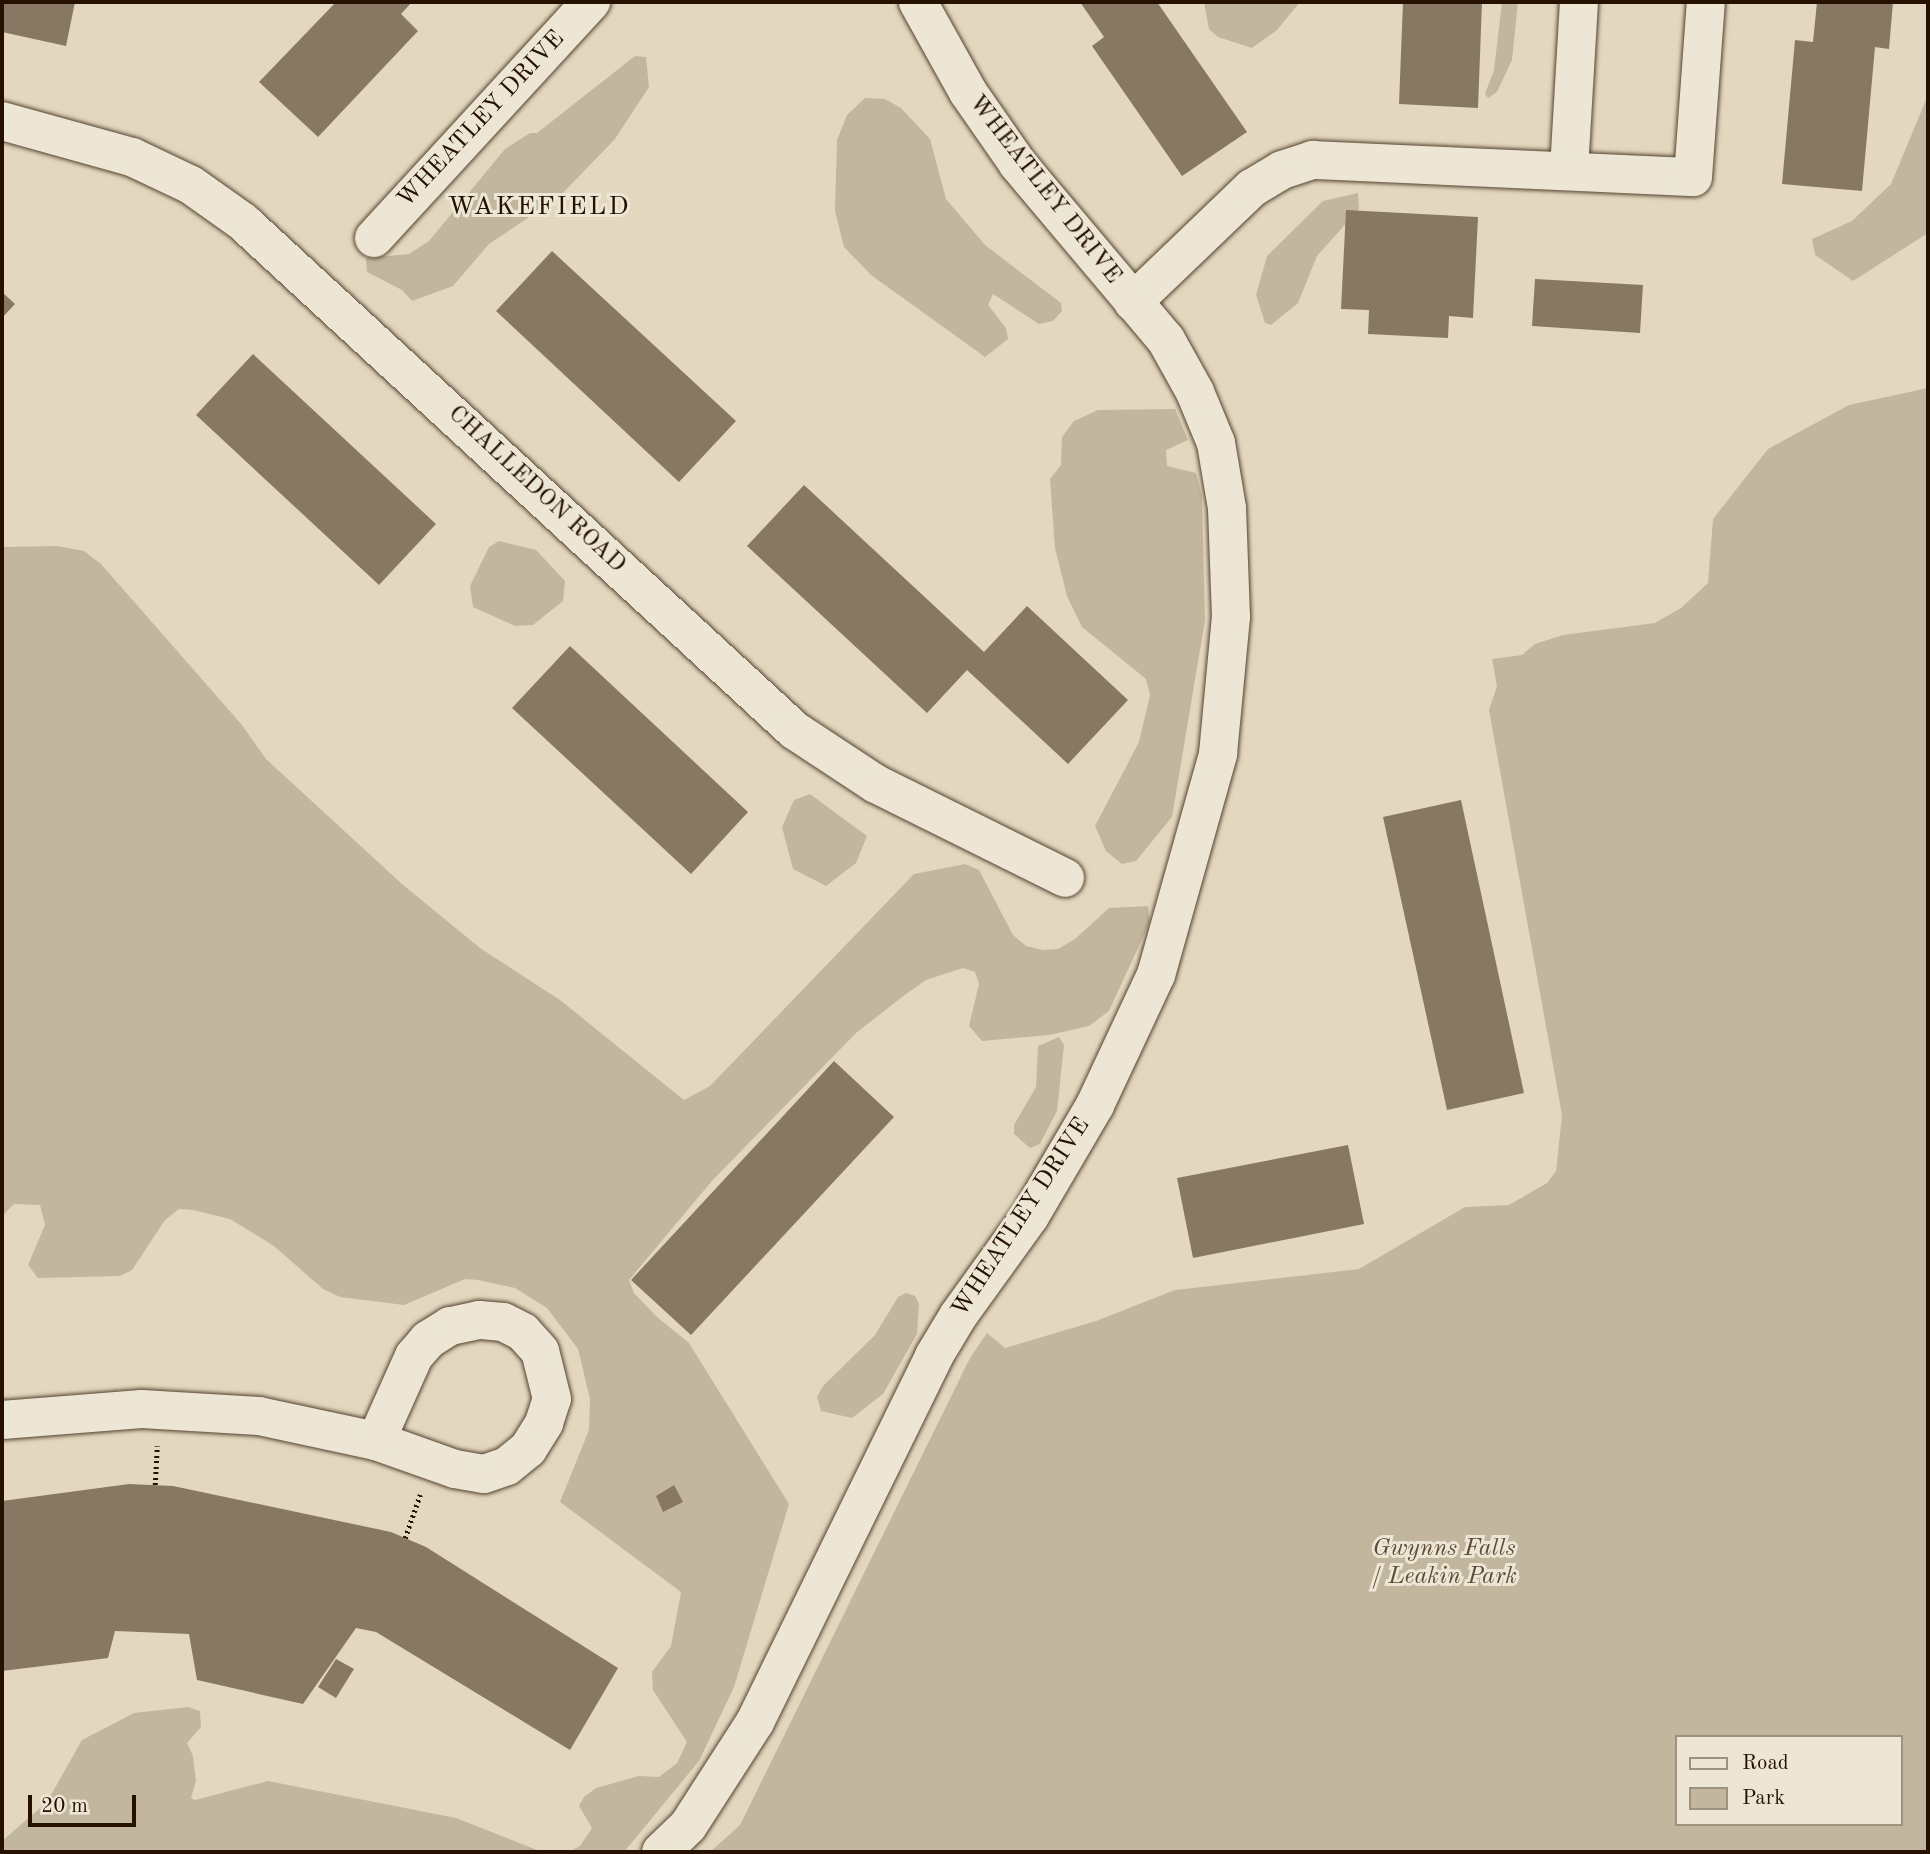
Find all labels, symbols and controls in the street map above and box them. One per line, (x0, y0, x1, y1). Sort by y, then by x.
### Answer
street label: WHEATLEY DRIVE (392, 25, 572, 215)
street label: WHEATLEY DRIVE (961, 90, 1127, 290)
district label: WAKEFIELD (449, 192, 629, 224)
street label: CHALLEDON ROAD (441, 400, 631, 580)
street label: WHEATLEY DRIVE (947, 1113, 1097, 1323)
park label: Gwynns Falls / Leakin Park (1371, 1536, 1517, 1592)
legend (1674, 1735, 1902, 1826)
text: Road (1742, 1753, 1789, 1774)
scale bar (32, 1780, 140, 1824)
text: Park (1742, 1788, 1785, 1809)
text: 20 m (41, 1796, 88, 1817)

